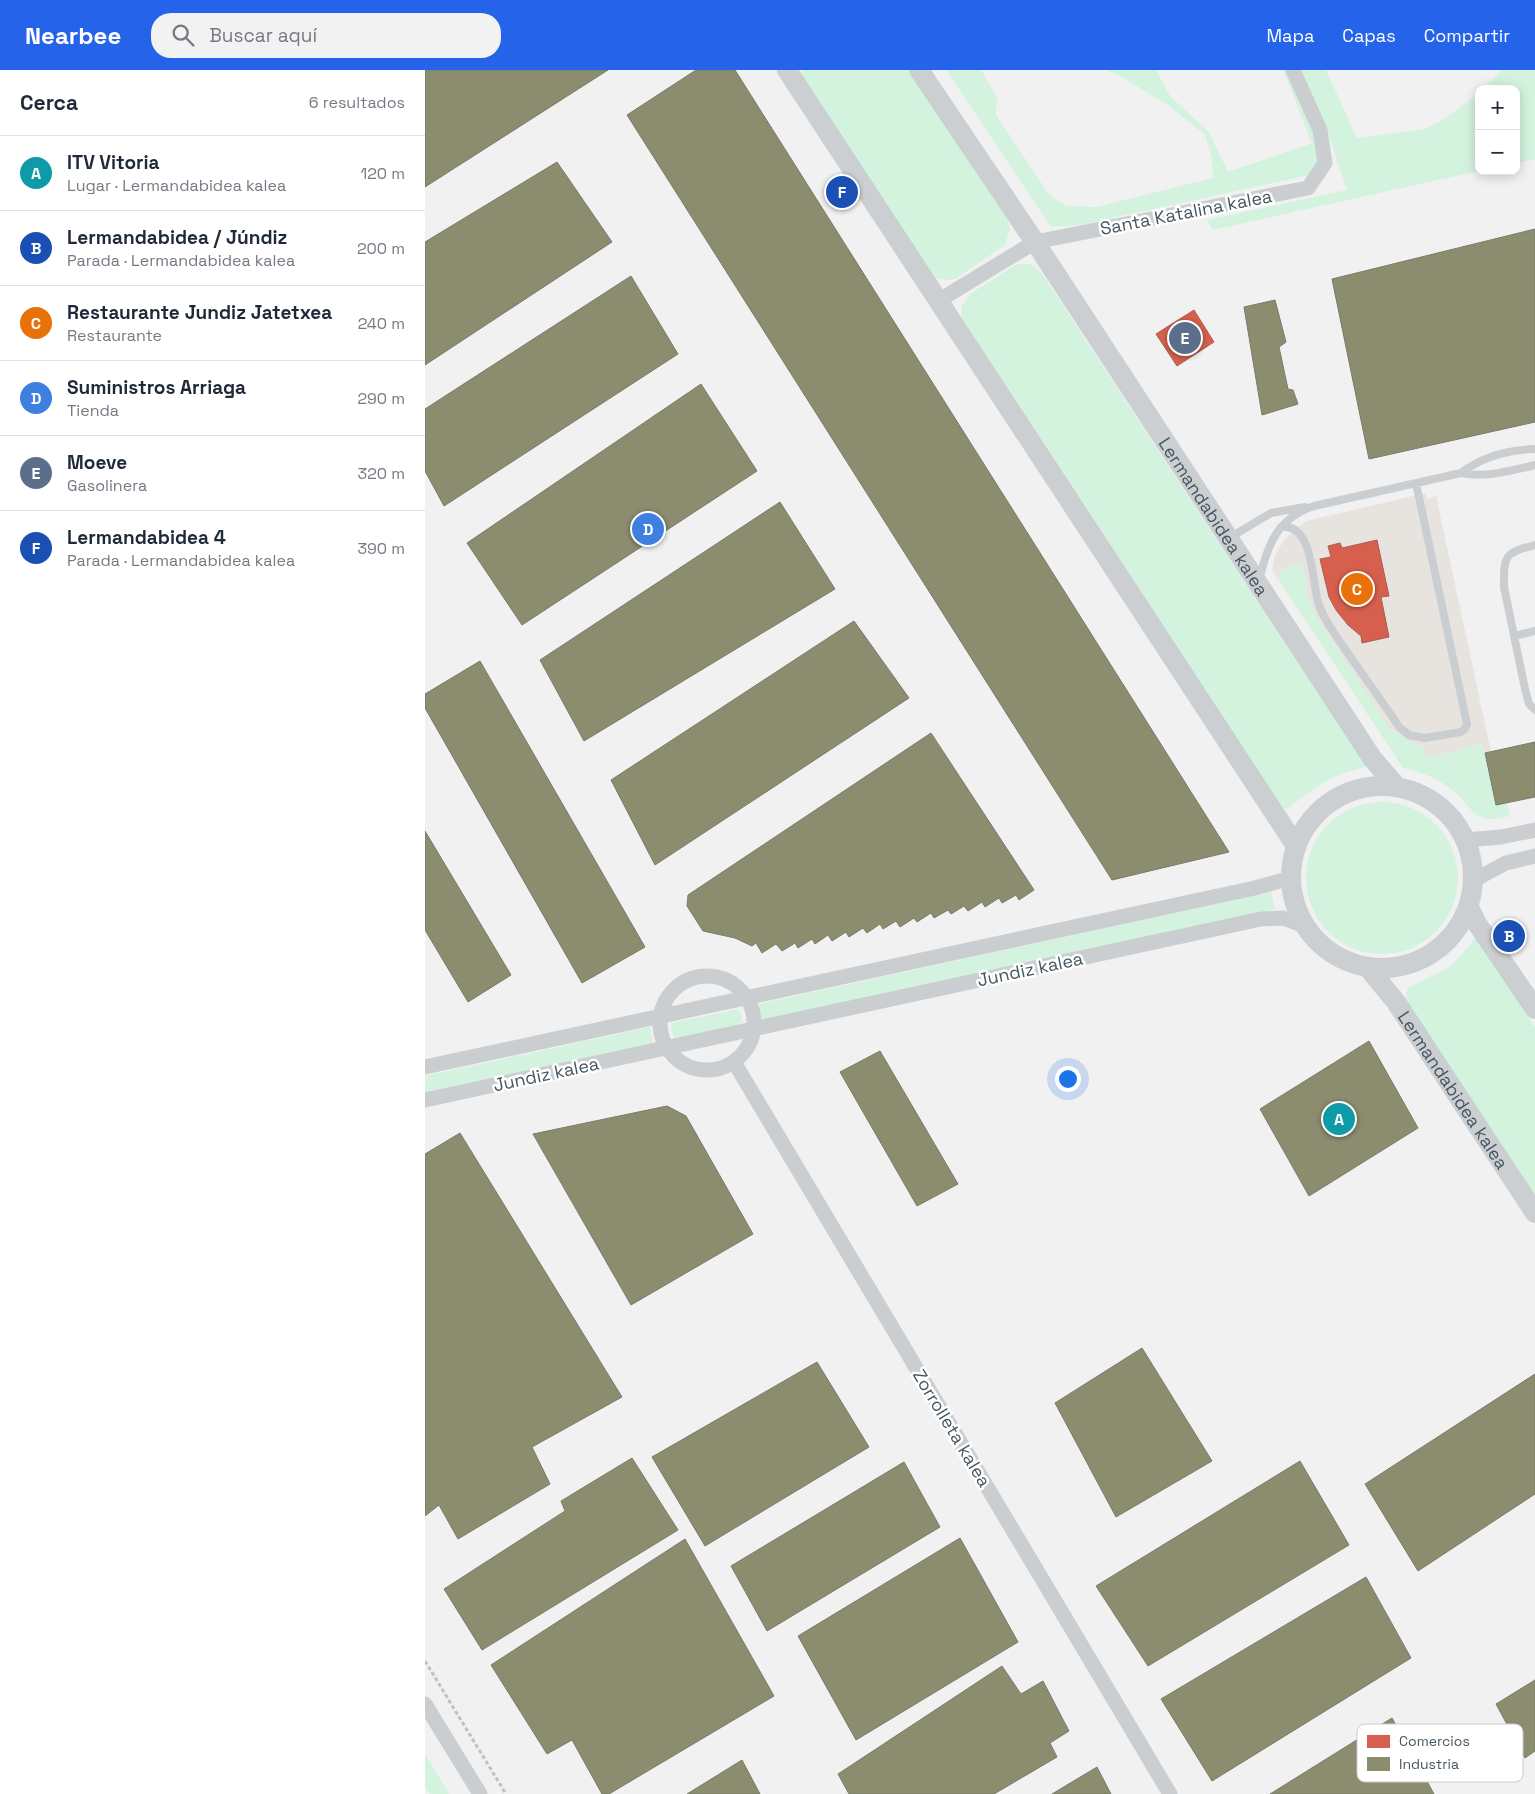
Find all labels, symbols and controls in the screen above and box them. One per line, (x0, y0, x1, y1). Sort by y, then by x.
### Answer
search box (151, 13, 501, 58)
text: Nearbee (25, 20, 121, 51)
icon: search (169, 21, 197, 49)
text: Buscar aquí (209, 23, 317, 48)
text: Mapa (1266, 24, 1314, 47)
text: Capas (1342, 24, 1396, 47)
text: Compartir (1424, 24, 1510, 47)
map controls (1475, 85, 1520, 175)
button: + (1475, 85, 1520, 130)
text: Cerca (20, 89, 78, 116)
text: 6 resultados (309, 92, 405, 113)
button: − (1475, 130, 1520, 175)
text: ITV Vitoria (67, 150, 160, 175)
text: A (31, 163, 41, 184)
text: 120 m (361, 163, 405, 184)
pin: F (826, 173, 858, 211)
text: Lugar · Lermandabidea kalea (67, 175, 286, 196)
street label: Santa Katalina kalea (1098, 184, 1274, 240)
text: Lermandabidea / Júndiz (67, 225, 287, 250)
text: B (31, 238, 41, 259)
text: 200 m (357, 238, 405, 259)
text: Parada · Lermandabidea kalea (67, 250, 295, 271)
text: Restaurante Jundiz Jatetxea (67, 300, 332, 325)
text: C (31, 313, 41, 334)
text: 240 m (358, 313, 405, 334)
pin: E (1169, 319, 1201, 357)
text: Restaurante (67, 325, 162, 346)
text: Suministros Arriaga (67, 375, 246, 400)
text: D (31, 388, 41, 409)
text: 290 m (357, 388, 405, 409)
text: Tienda (67, 400, 119, 421)
street label: Lermandabidea kalea (1154, 433, 1274, 600)
text: Moeve (67, 450, 127, 475)
text: E (32, 463, 40, 484)
text: 320 m (358, 463, 405, 484)
text: Gasolinera (67, 475, 147, 496)
pin: D (632, 510, 664, 548)
text: Lermandabidea 4 (67, 525, 226, 550)
text: F (32, 538, 40, 559)
text: 390 m (357, 538, 405, 559)
text: Parada · Lermandabidea kalea (67, 550, 295, 571)
pin: C (1341, 570, 1373, 608)
pin: B (1493, 917, 1525, 955)
street label: Jundiz kalea (975, 947, 1085, 991)
street label: Lermandabidea kalea (1393, 1006, 1514, 1173)
street label: Jundiz kalea (491, 1052, 601, 1096)
your location (1055, 1066, 1081, 1092)
pin: A (1323, 1100, 1355, 1138)
street label: Zorrolleta kalea (908, 1365, 996, 1491)
legend (1357, 1724, 1523, 1782)
text: Comercios (1399, 1732, 1470, 1750)
text: Industria (1399, 1755, 1459, 1773)

